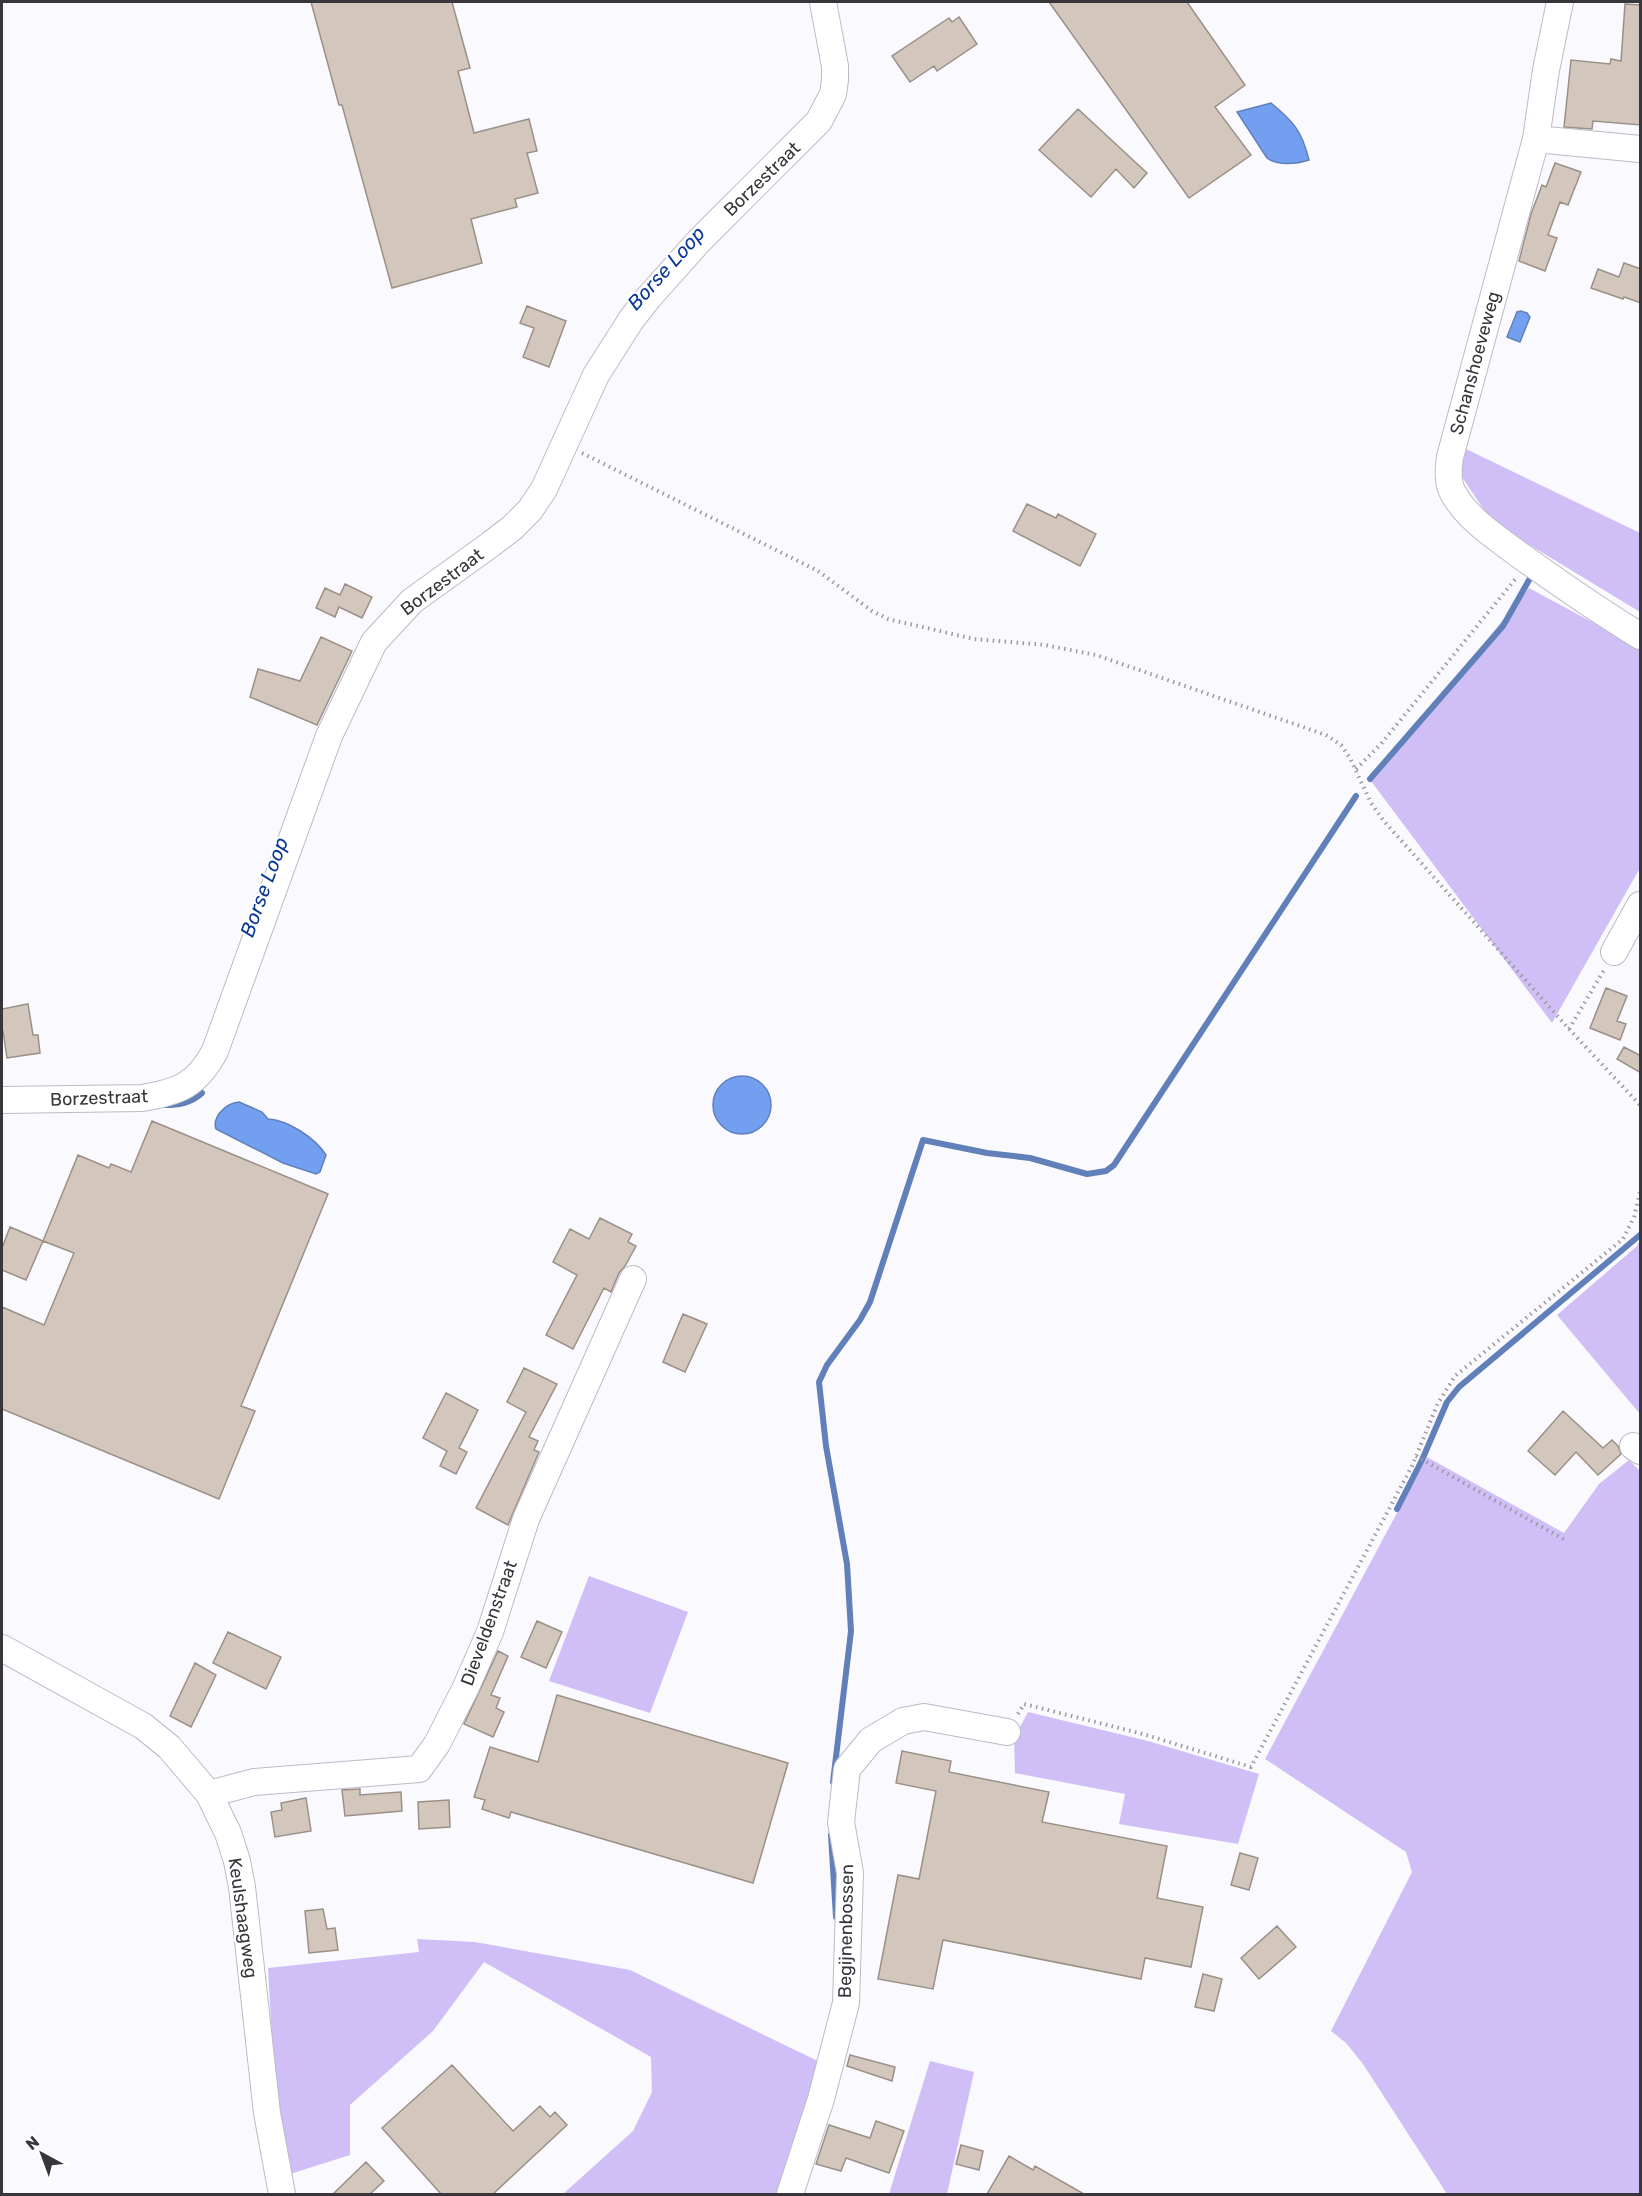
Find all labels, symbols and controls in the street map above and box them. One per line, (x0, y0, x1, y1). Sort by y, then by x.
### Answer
street label: Borzestraat (719, 137, 805, 221)
water label: Borse Loop (622, 221, 710, 315)
street label: Schanshoeveweg (1445, 289, 1505, 437)
street label: Borzestraat (396, 544, 488, 620)
water label: Borse Loop (235, 834, 293, 940)
street label: Borzestraat (50, 1085, 148, 1111)
street label: Dieveldenstraat (456, 1557, 522, 1689)
street label: Keulshaagweg (224, 1856, 262, 1980)
street label: Begijnenbossen (834, 1864, 858, 1998)
north arrow (12, 2124, 72, 2184)
text: N (22, 2132, 43, 2154)

